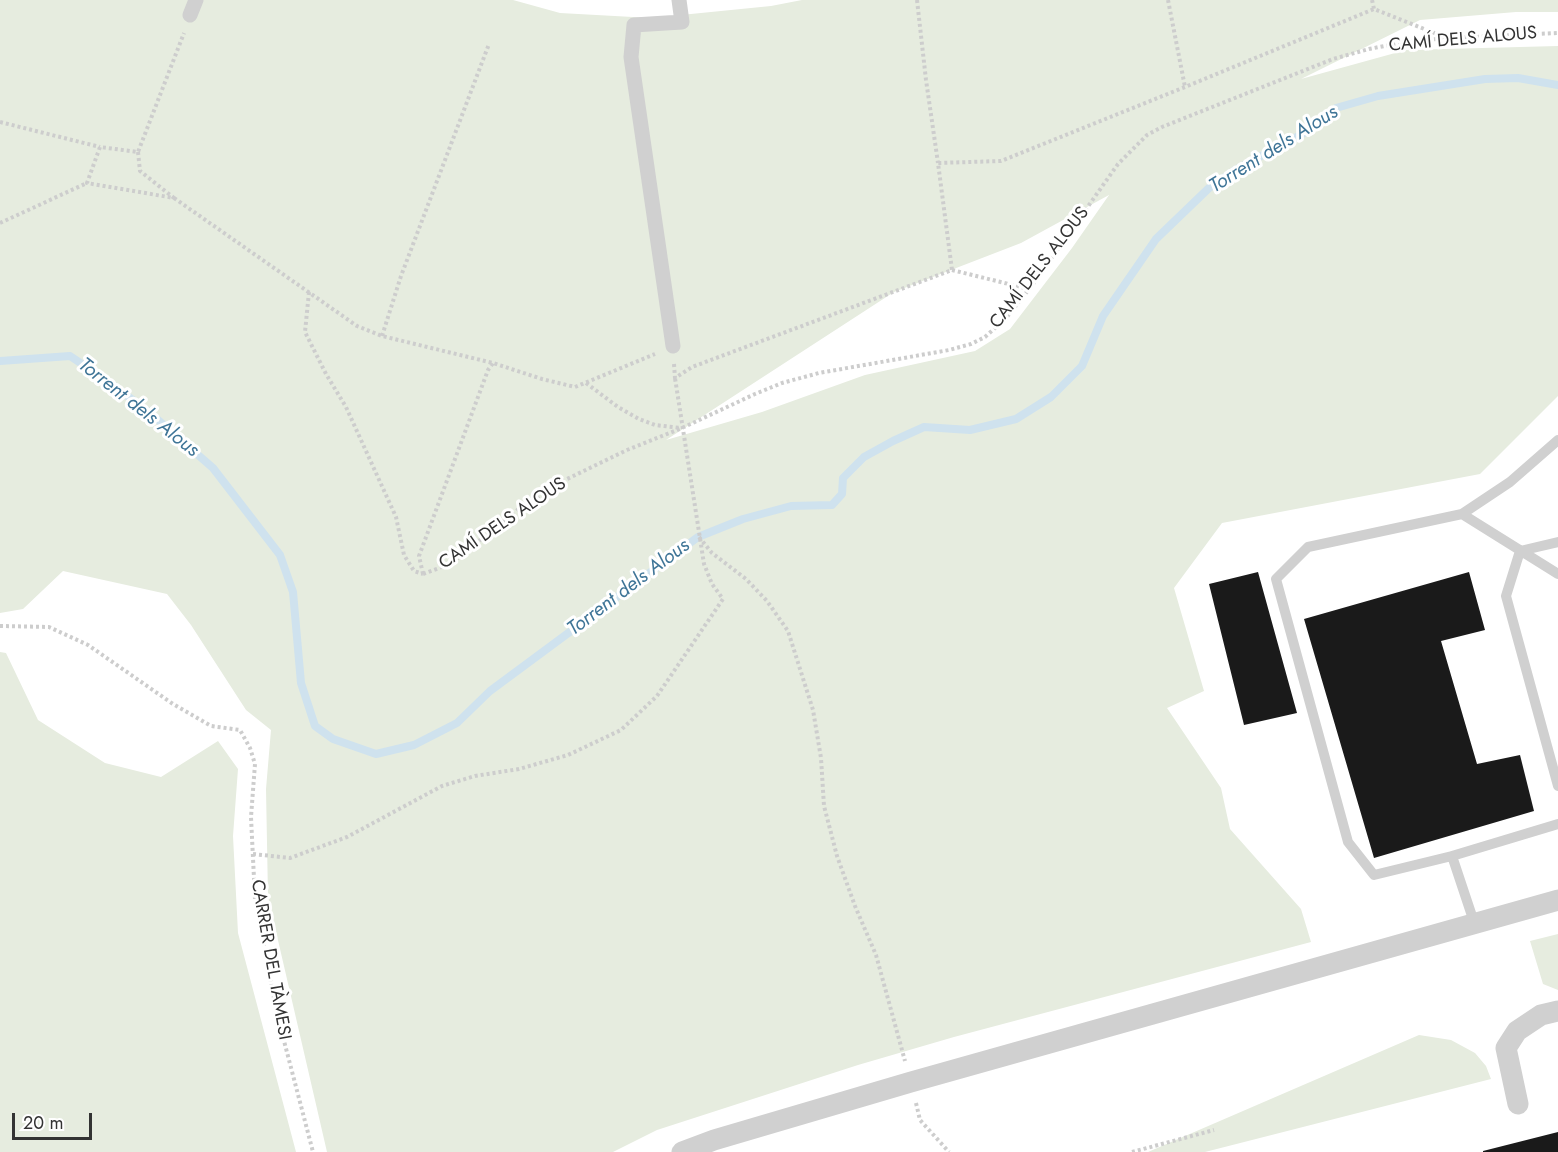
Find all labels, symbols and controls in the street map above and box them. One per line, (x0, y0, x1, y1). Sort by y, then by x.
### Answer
street label: CAMÍ DELS ALOUS (1388, 23, 1538, 57)
water label: Torrent dels Alous (1205, 101, 1343, 199)
street label: CAMÍ DELS ALOUS (986, 203, 1094, 333)
water label: Torrent dels Alous (73, 353, 203, 463)
street label: CAMÍ DELS ALOUS (435, 473, 571, 575)
water label: Torrent dels Alous (563, 534, 695, 642)
street label: CARRER DEL TÀMESI (245, 878, 295, 1042)
scale bar (15, 1101, 94, 1139)
text: 20 m (23, 1110, 63, 1136)

